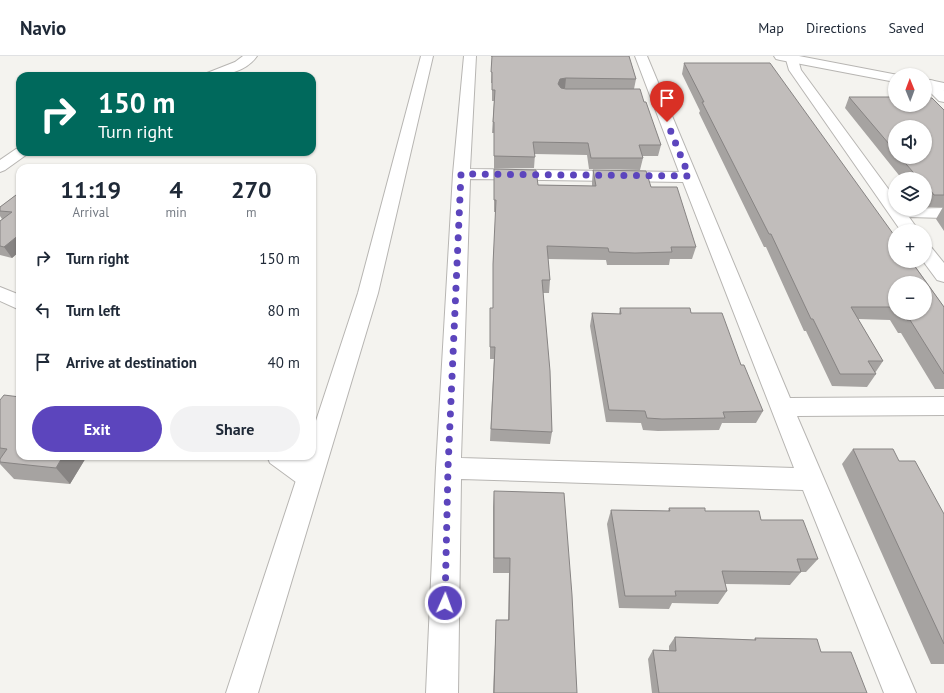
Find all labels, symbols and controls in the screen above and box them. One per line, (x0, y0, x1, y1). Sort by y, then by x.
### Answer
text: Navio (20, 16, 66, 40)
text: Map (758, 19, 784, 37)
text: Directions (806, 19, 866, 37)
text: Saved (888, 19, 924, 37)
north arrow (888, 68, 932, 112)
map controls (888, 68, 932, 320)
pin (650, 81, 684, 122)
text: 150 m (98, 84, 175, 121)
icon: arrive (656, 87, 678, 109)
icon: right (32, 88, 84, 140)
text: Turn right (98, 120, 173, 143)
button: sound (888, 120, 932, 164)
button: layers (888, 172, 932, 216)
text: 11:19 (60, 174, 121, 205)
text: 4 (169, 174, 183, 205)
text: 270 (231, 174, 272, 205)
text: Arrival (73, 204, 109, 221)
text: min (165, 204, 187, 221)
text: m (246, 204, 257, 221)
button: + (888, 224, 932, 268)
icon: right (32, 247, 54, 269)
text: Turn right (66, 249, 129, 268)
text: 150 m (259, 249, 300, 268)
button: − (888, 276, 932, 320)
icon: left (32, 299, 54, 321)
text: Turn left (66, 301, 120, 320)
text: 80 m (267, 301, 300, 320)
icon: arrive (32, 351, 54, 373)
text: Arrive at destination (66, 353, 197, 372)
text: 40 m (267, 353, 300, 372)
button: Exit (32, 406, 162, 452)
button: Share (170, 406, 300, 452)
position arrow (424, 582, 466, 624)

